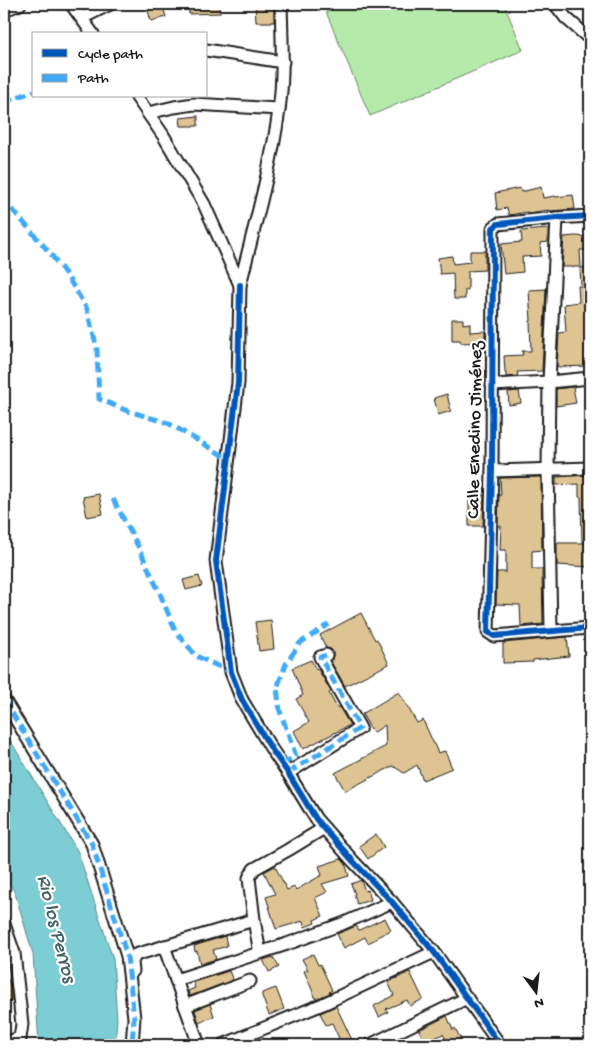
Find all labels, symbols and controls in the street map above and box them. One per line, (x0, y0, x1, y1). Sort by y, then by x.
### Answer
legend (32, 32, 208, 98)
text: Cycle path (78, 46, 143, 64)
text: Path (77, 70, 109, 88)
street label: Calle Enedino Jiménez (463, 340, 489, 519)
water label: Rio los Perros (31, 873, 80, 987)
north arrow (512, 966, 562, 1016)
text: N (532, 993, 545, 1012)

